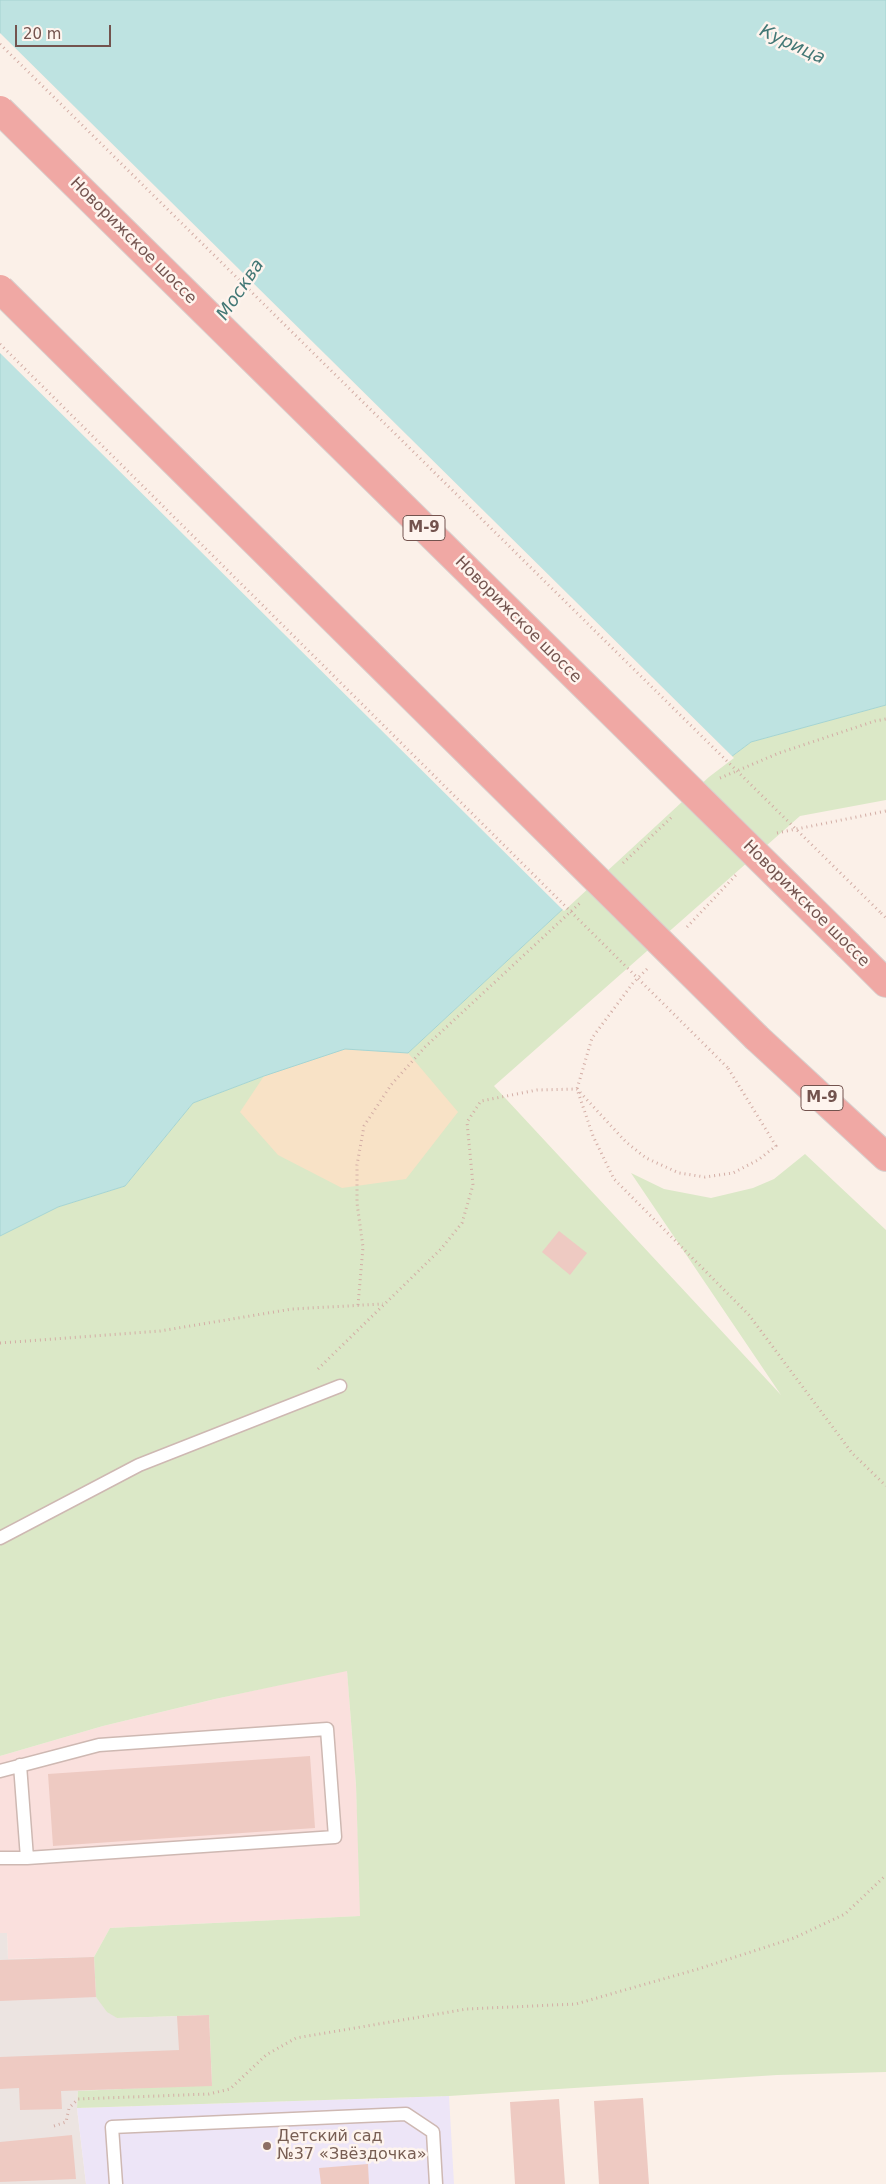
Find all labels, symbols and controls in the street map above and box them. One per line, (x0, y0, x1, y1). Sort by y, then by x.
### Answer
scale bar (18, 15, 114, 47)
water label: Курица (756, 20, 828, 70)
text: 20 m (23, 25, 61, 43)
street label: Новорижское шоссе (66, 174, 200, 308)
water label: Москва (213, 255, 269, 325)
road number: М-9 (403, 516, 445, 540)
street label: Новорижское шоссе (451, 553, 585, 687)
street label: Новорижское шоссе (739, 837, 873, 971)
road number: М-9 (801, 1086, 843, 1110)
place label: Детский сад №37 «Звёздочка» (277, 2127, 426, 2165)
marker: Детский сад №37 «Звёздочка» (261, 2140, 273, 2152)

